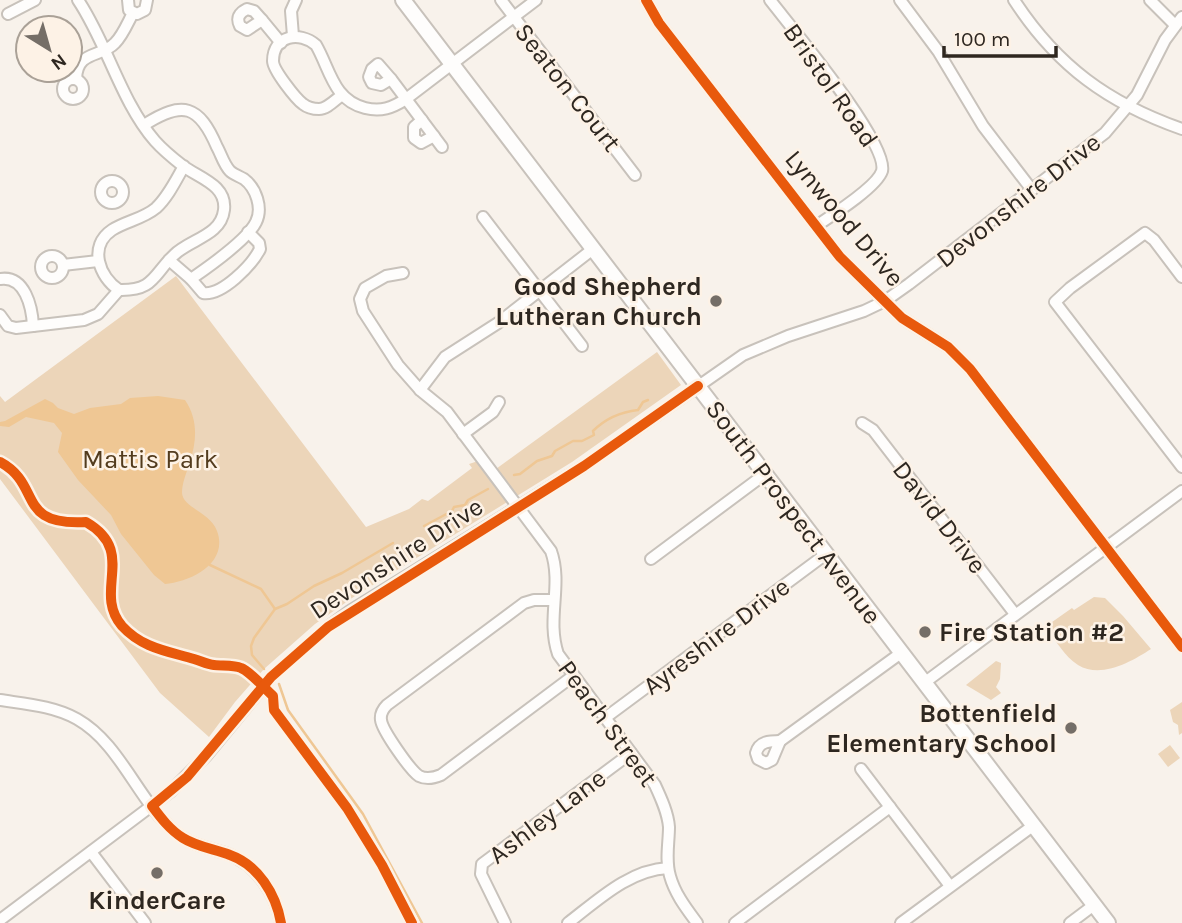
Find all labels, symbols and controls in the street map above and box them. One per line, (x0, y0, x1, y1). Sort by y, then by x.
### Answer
north arrow (14, 14, 84, 84)
scale bar (944, 14, 1056, 58)
street label: Seaton Court (508, 17, 627, 158)
street label: Bristol Road (777, 17, 885, 153)
text: 100 m (954, 27, 1011, 51)
text: N (47, 49, 71, 75)
street label: Devonshire Drive (930, 127, 1107, 274)
street label: Lynwood Drive (778, 144, 911, 293)
place label: Good Shepherd Lutheran Church (495, 271, 702, 332)
marker: Good Shepherd Lutheran Church (708, 293, 724, 309)
street label: South Prospect Avenue (699, 394, 888, 630)
park label: Mattis Park (82, 444, 218, 475)
street label: David Drive (886, 455, 993, 580)
street label: Devonshire Drive (304, 491, 489, 626)
street label: Ayreshire Drive (637, 571, 796, 702)
place label: Fire Station #2 (939, 617, 1124, 648)
marker: Fire Station #2 (917, 624, 933, 640)
street label: Peach Street (551, 654, 664, 793)
place label: Bottenfield Elementary School (826, 698, 1057, 759)
marker: Bottenfield Elementary School (1063, 720, 1079, 736)
street label: Ashley Lane (483, 762, 612, 871)
marker: KinderCare (149, 865, 165, 881)
place label: KinderCare (88, 885, 226, 916)

